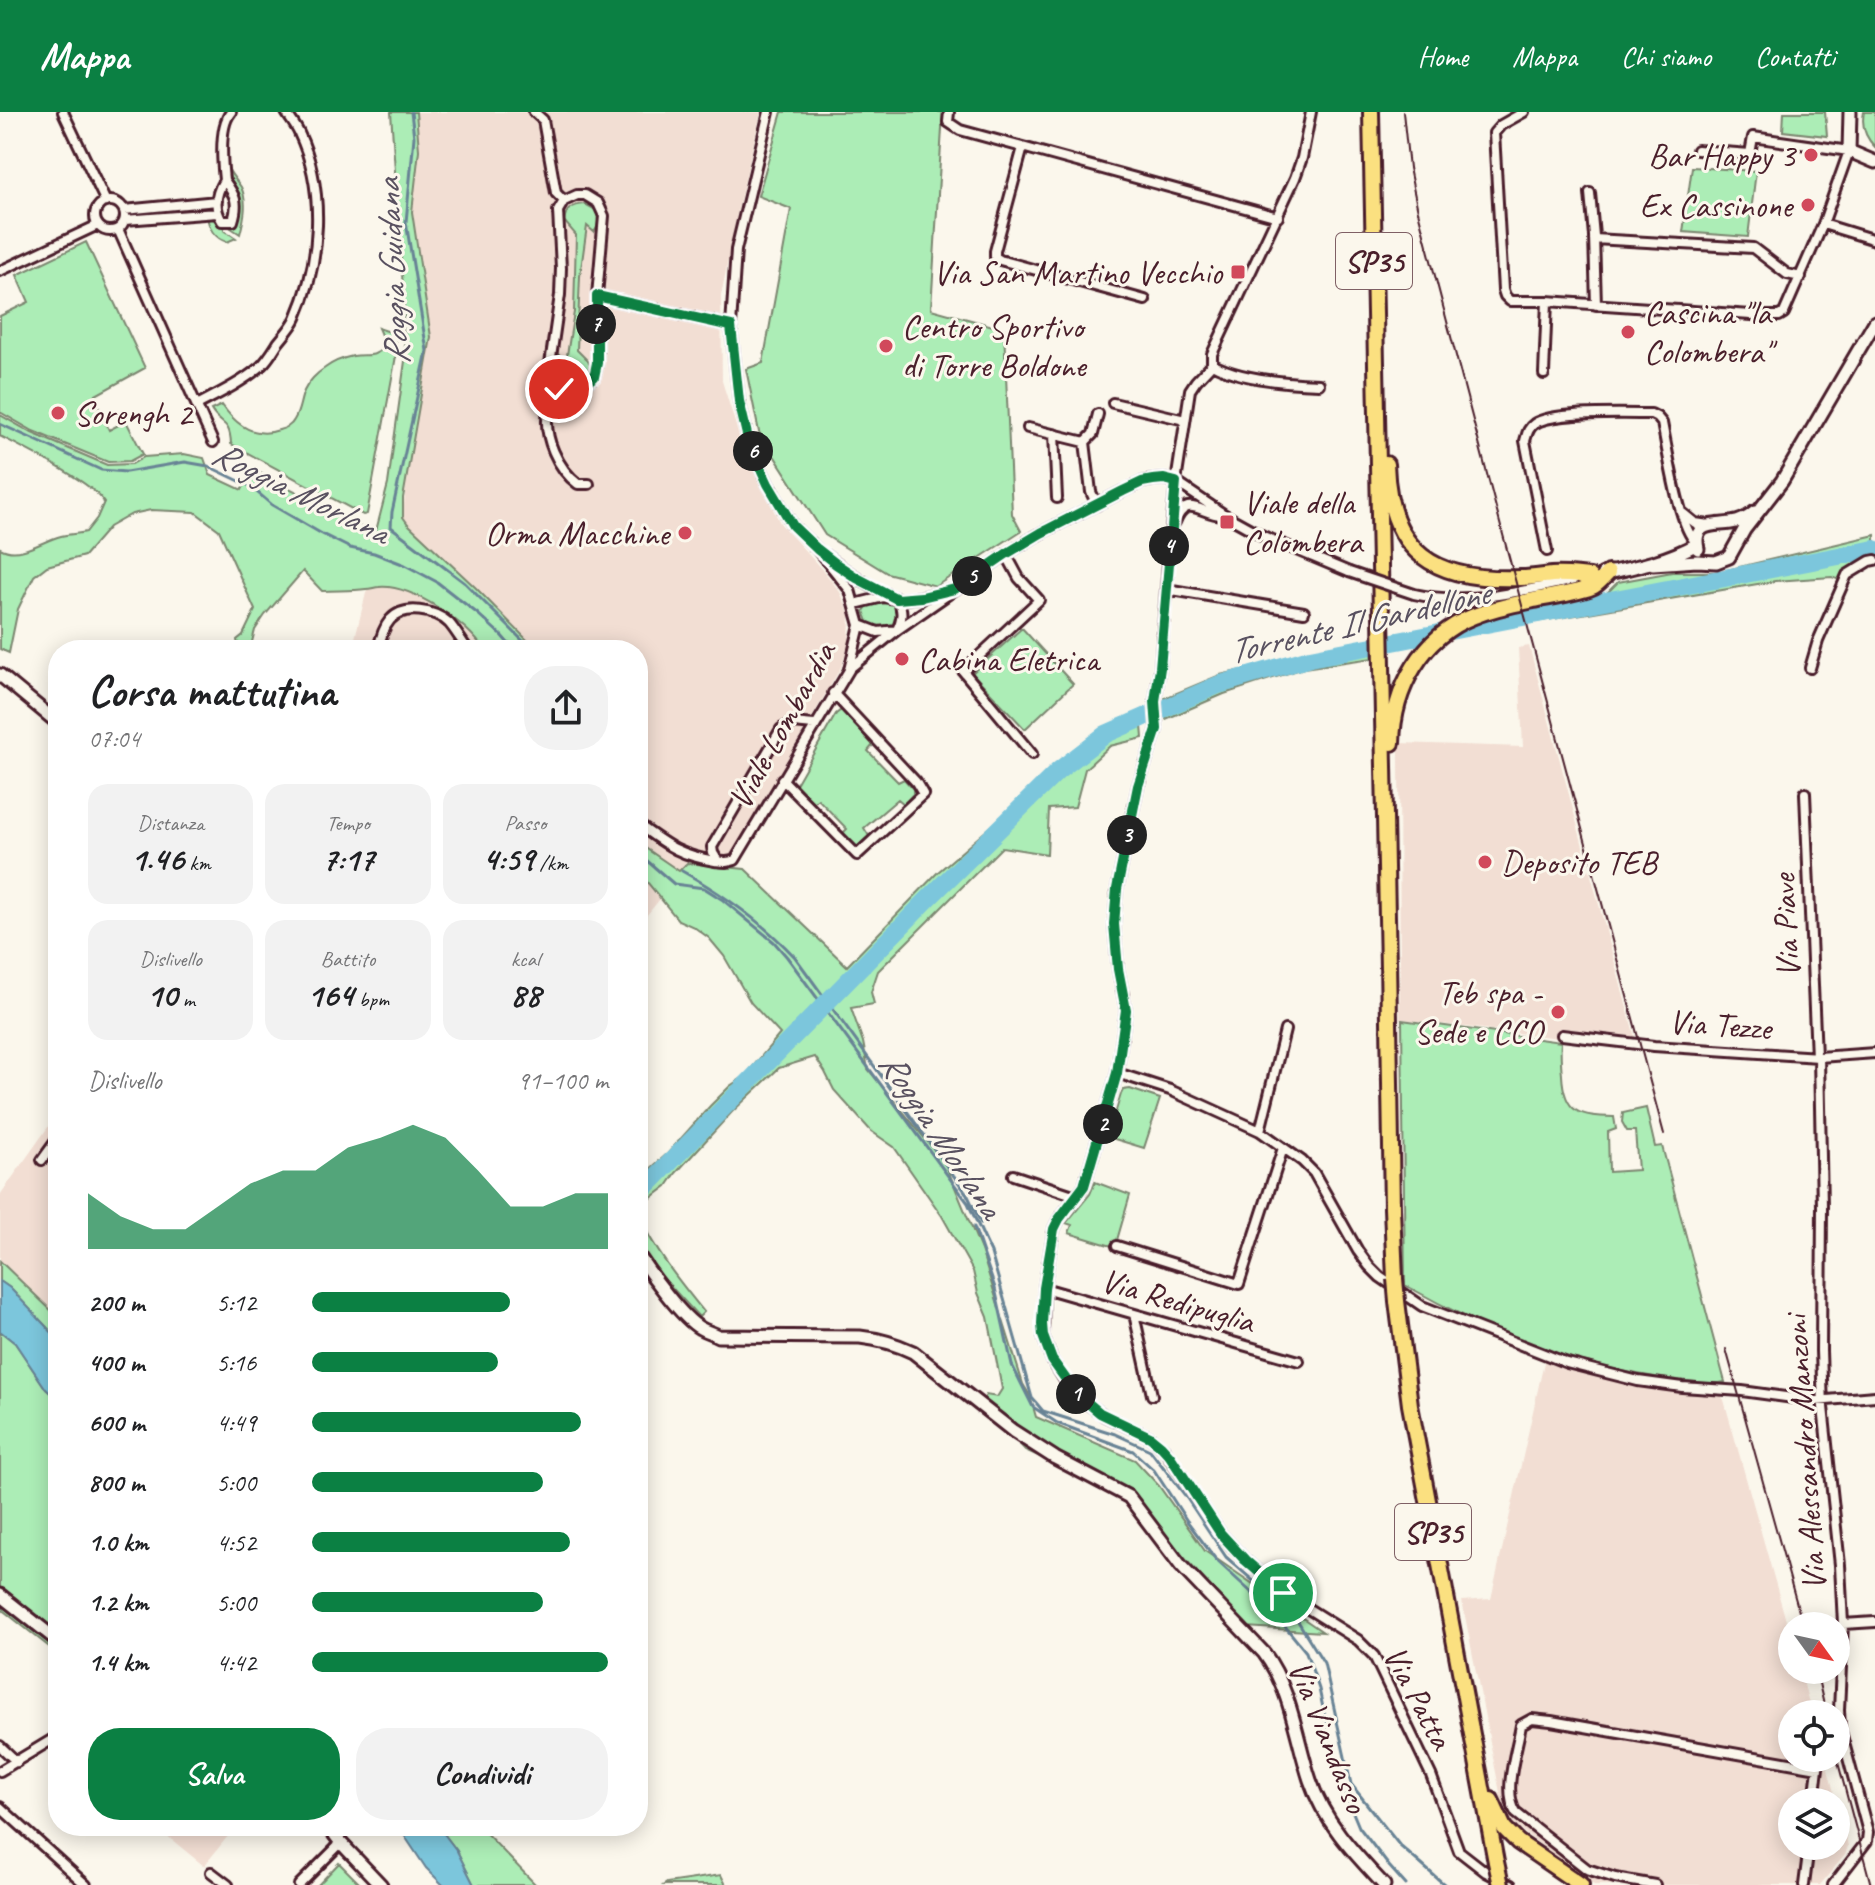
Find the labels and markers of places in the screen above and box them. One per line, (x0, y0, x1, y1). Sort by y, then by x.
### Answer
place label: Bar Happy 3 (1648, 134, 1798, 177)
marker: Bar Happy 3 (1802, 146, 1820, 164)
place label: Ex Cassinone (1640, 184, 1795, 227)
marker: Ex Cassinone (1799, 196, 1817, 214)
place label: Via San Martino Vecchio (933, 251, 1224, 294)
marker: Via San Martino Vecchio (1229, 263, 1247, 281)
place label: Cascina "la Colombera" (1644, 291, 1778, 373)
pin: 7 (576, 304, 616, 344)
place label: Centro Sportivo di Torre Boldone (902, 305, 1087, 387)
marker: Cascina "la Colombera" (1619, 323, 1637, 341)
marker: Centro Sportivo di Torre Boldone (877, 337, 895, 355)
pin (525, 355, 593, 423)
place label: Sorengh 2 (74, 392, 195, 435)
marker: Sorengh 2 (49, 404, 67, 422)
pin: 6 (733, 431, 773, 471)
place label: Viale della Colombera (1243, 481, 1365, 563)
place label: Orma Macchine (485, 512, 672, 555)
marker: Viale della Colombera (1218, 513, 1236, 531)
marker: Orma Macchine (676, 524, 694, 542)
pin: 4 (1149, 526, 1189, 566)
pin: 5 (952, 556, 992, 596)
place label: Cabina Eletrica (918, 638, 1102, 681)
marker: Cabina Eletrica (893, 650, 911, 668)
pin: 3 (1107, 815, 1147, 855)
place label: Deposito TEB (1501, 841, 1660, 884)
marker: Deposito TEB (1476, 853, 1494, 871)
place label: Teb spa - Sede e CCO (1414, 971, 1546, 1053)
marker: Teb spa - Sede e CCO (1549, 1003, 1567, 1021)
pin: 2 (1083, 1104, 1123, 1144)
pin: 1 (1056, 1374, 1096, 1414)
pin (1249, 1559, 1317, 1627)

